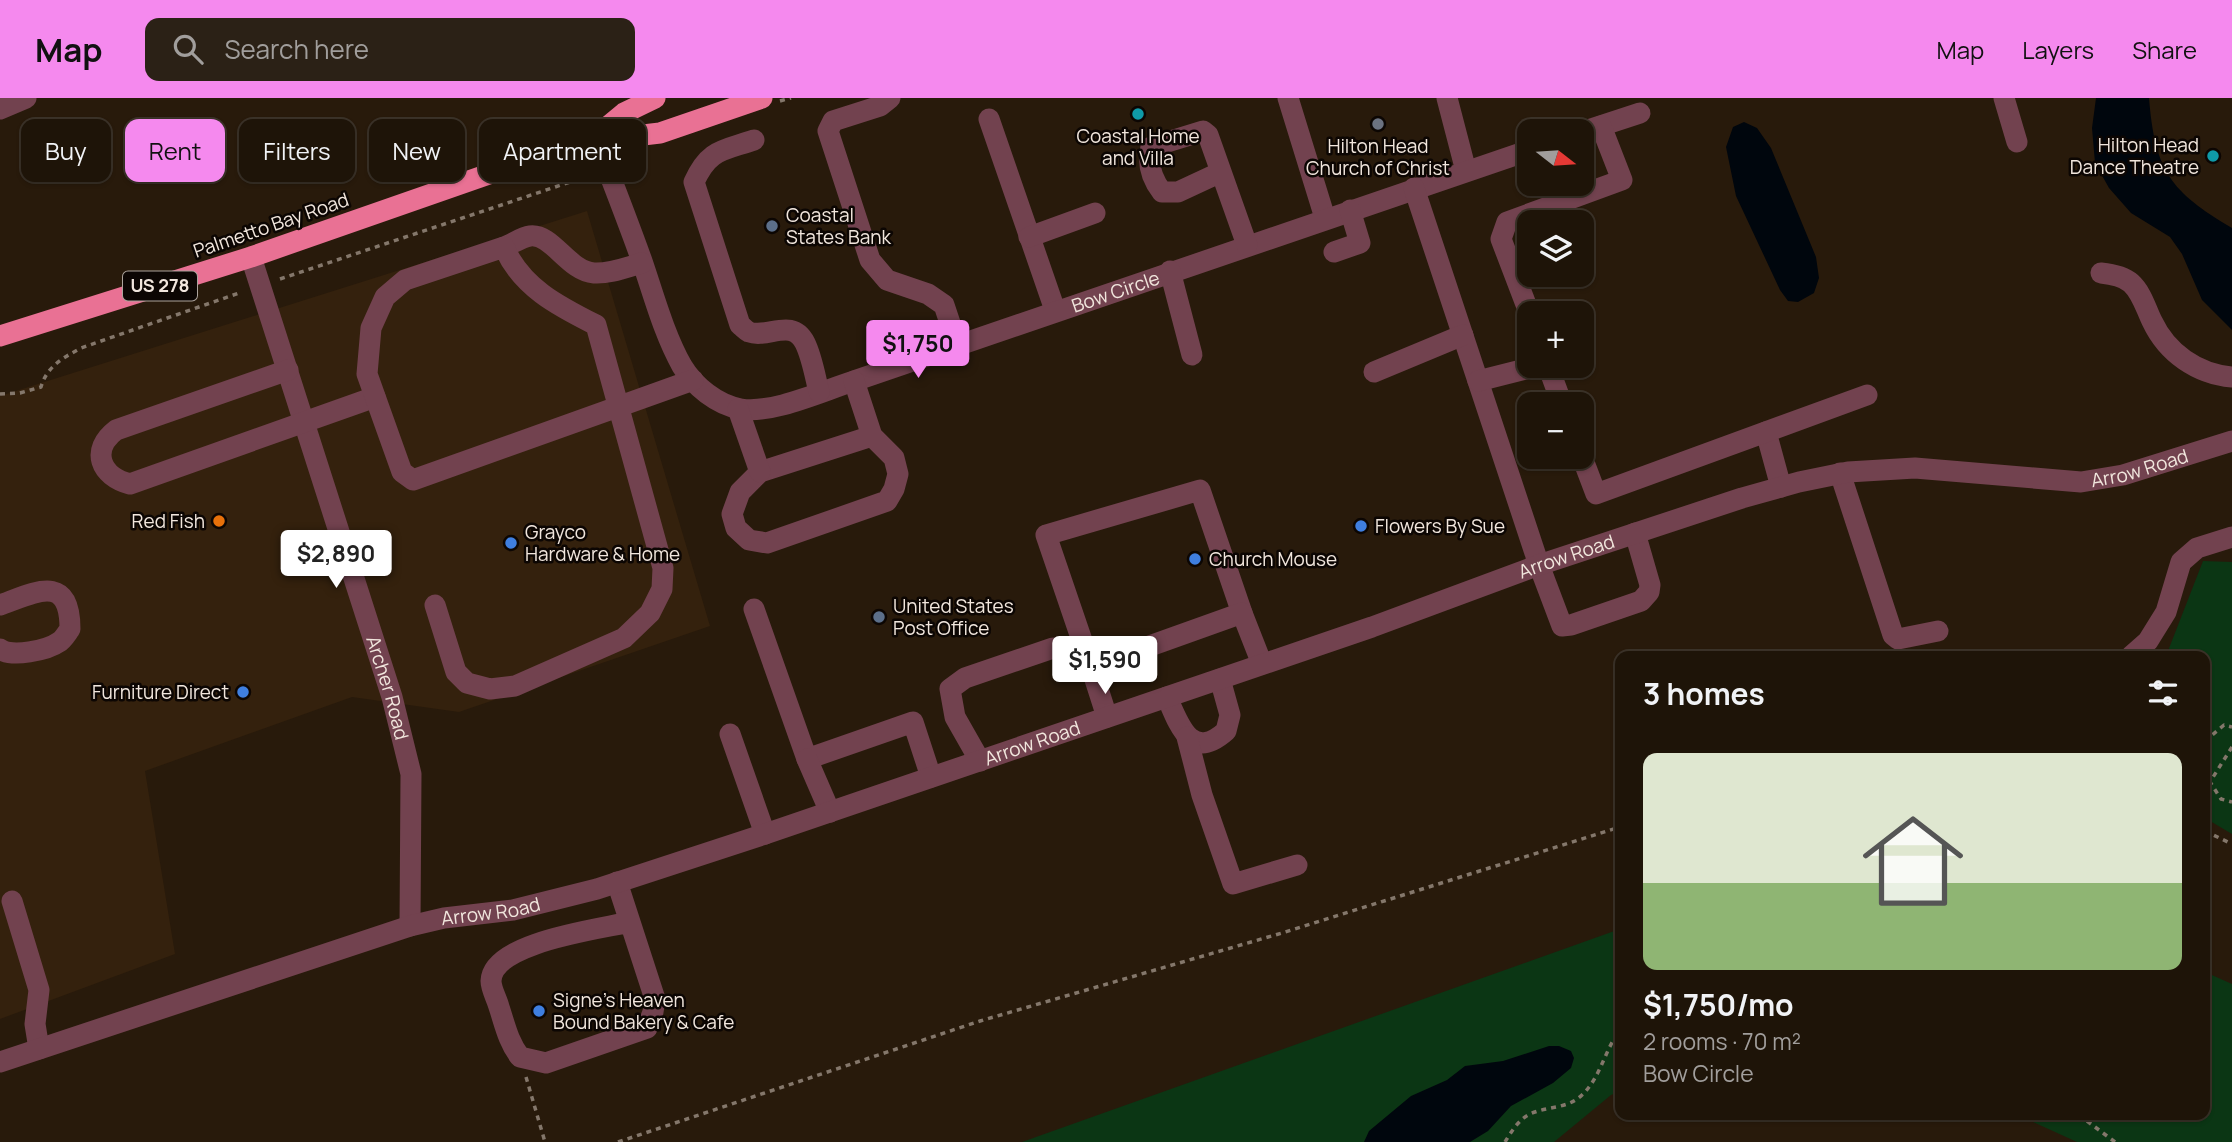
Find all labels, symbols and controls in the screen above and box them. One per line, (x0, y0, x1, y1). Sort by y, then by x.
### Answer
search box (145, 18, 635, 81)
text: Map (35, 27, 103, 72)
icon: search (169, 30, 207, 68)
text: Search here (225, 31, 369, 67)
text: Map (1937, 33, 1984, 66)
text: Layers (2022, 33, 2094, 66)
text: Share (2132, 33, 2197, 66)
marker: Coastal Home and Villa (1130, 106, 1146, 122)
marker: Hilton Head Church of Christ (1370, 116, 1386, 132)
chip: Buy (21, 119, 111, 182)
chip: Rent (125, 119, 225, 182)
chip: Filters (239, 119, 355, 182)
chip: New (369, 119, 465, 182)
chip: Apartment (479, 119, 646, 182)
north arrow (1517, 119, 1594, 196)
map controls (1517, 119, 1594, 469)
place label: Coastal Home and Villa (1076, 123, 1200, 171)
place label: Hilton Head Dance Theatre (2070, 132, 2199, 180)
place label: Hilton Head Church of Christ (1306, 133, 1450, 181)
marker: Hilton Head Dance Theatre (2205, 148, 2221, 164)
street label: Palmetto Bay Road (190, 186, 352, 264)
place label: Coastal States Bank (786, 202, 891, 250)
button: layers (1517, 210, 1594, 287)
marker: Coastal States Bank (764, 218, 780, 234)
street label: Bow Circle (1068, 265, 1163, 319)
road number: US 278 (123, 272, 197, 300)
button: + (1517, 301, 1594, 378)
pin: $1,750 (861, 320, 975, 380)
text: $1,750 (882, 327, 954, 359)
button: − (1517, 392, 1594, 469)
street label: Arrow Road (2089, 442, 2191, 493)
place label: Red Fish (132, 508, 205, 534)
marker: Red Fish (211, 513, 227, 529)
place label: Flowers By Sue (1375, 513, 1505, 539)
marker: Flowers By Sue (1353, 518, 1369, 534)
place label: Grayco Hardware & Home (525, 519, 680, 567)
street label: Arrow Road (1515, 528, 1618, 585)
pin: $2,890 (279, 531, 393, 590)
marker: Grayco Hardware & Home (503, 535, 519, 551)
text: $2,890 (297, 537, 375, 569)
place label: Church Mouse (1209, 546, 1337, 572)
marker: Church Mouse (1187, 551, 1203, 567)
place label: United States Post Office (893, 593, 1014, 641)
marker: United States Post Office (871, 609, 887, 625)
street label: Archer Road (360, 632, 415, 742)
pin: $1,590 (1048, 636, 1162, 696)
text: $1,590 (1068, 643, 1142, 675)
text: 3 homes (1643, 673, 1765, 714)
icon: filters (2144, 674, 2182, 712)
place label: Furniture Direct (92, 679, 229, 705)
marker: Furniture Direct (235, 684, 251, 700)
street label: Arrow Road (981, 714, 1084, 771)
icon: home (1850, 798, 1976, 924)
street label: Arrow Road (440, 891, 543, 931)
text: $1,750/mo (1643, 984, 1794, 1025)
place label: Signe's Heaven Bound Bakery & Cafe (553, 987, 734, 1035)
marker: Signe's Heaven Bound Bakery & Cafe (531, 1003, 547, 1019)
text: 2 rooms · 70 m² (1643, 1025, 1801, 1057)
text: Bow Circle (1643, 1057, 1754, 1089)

